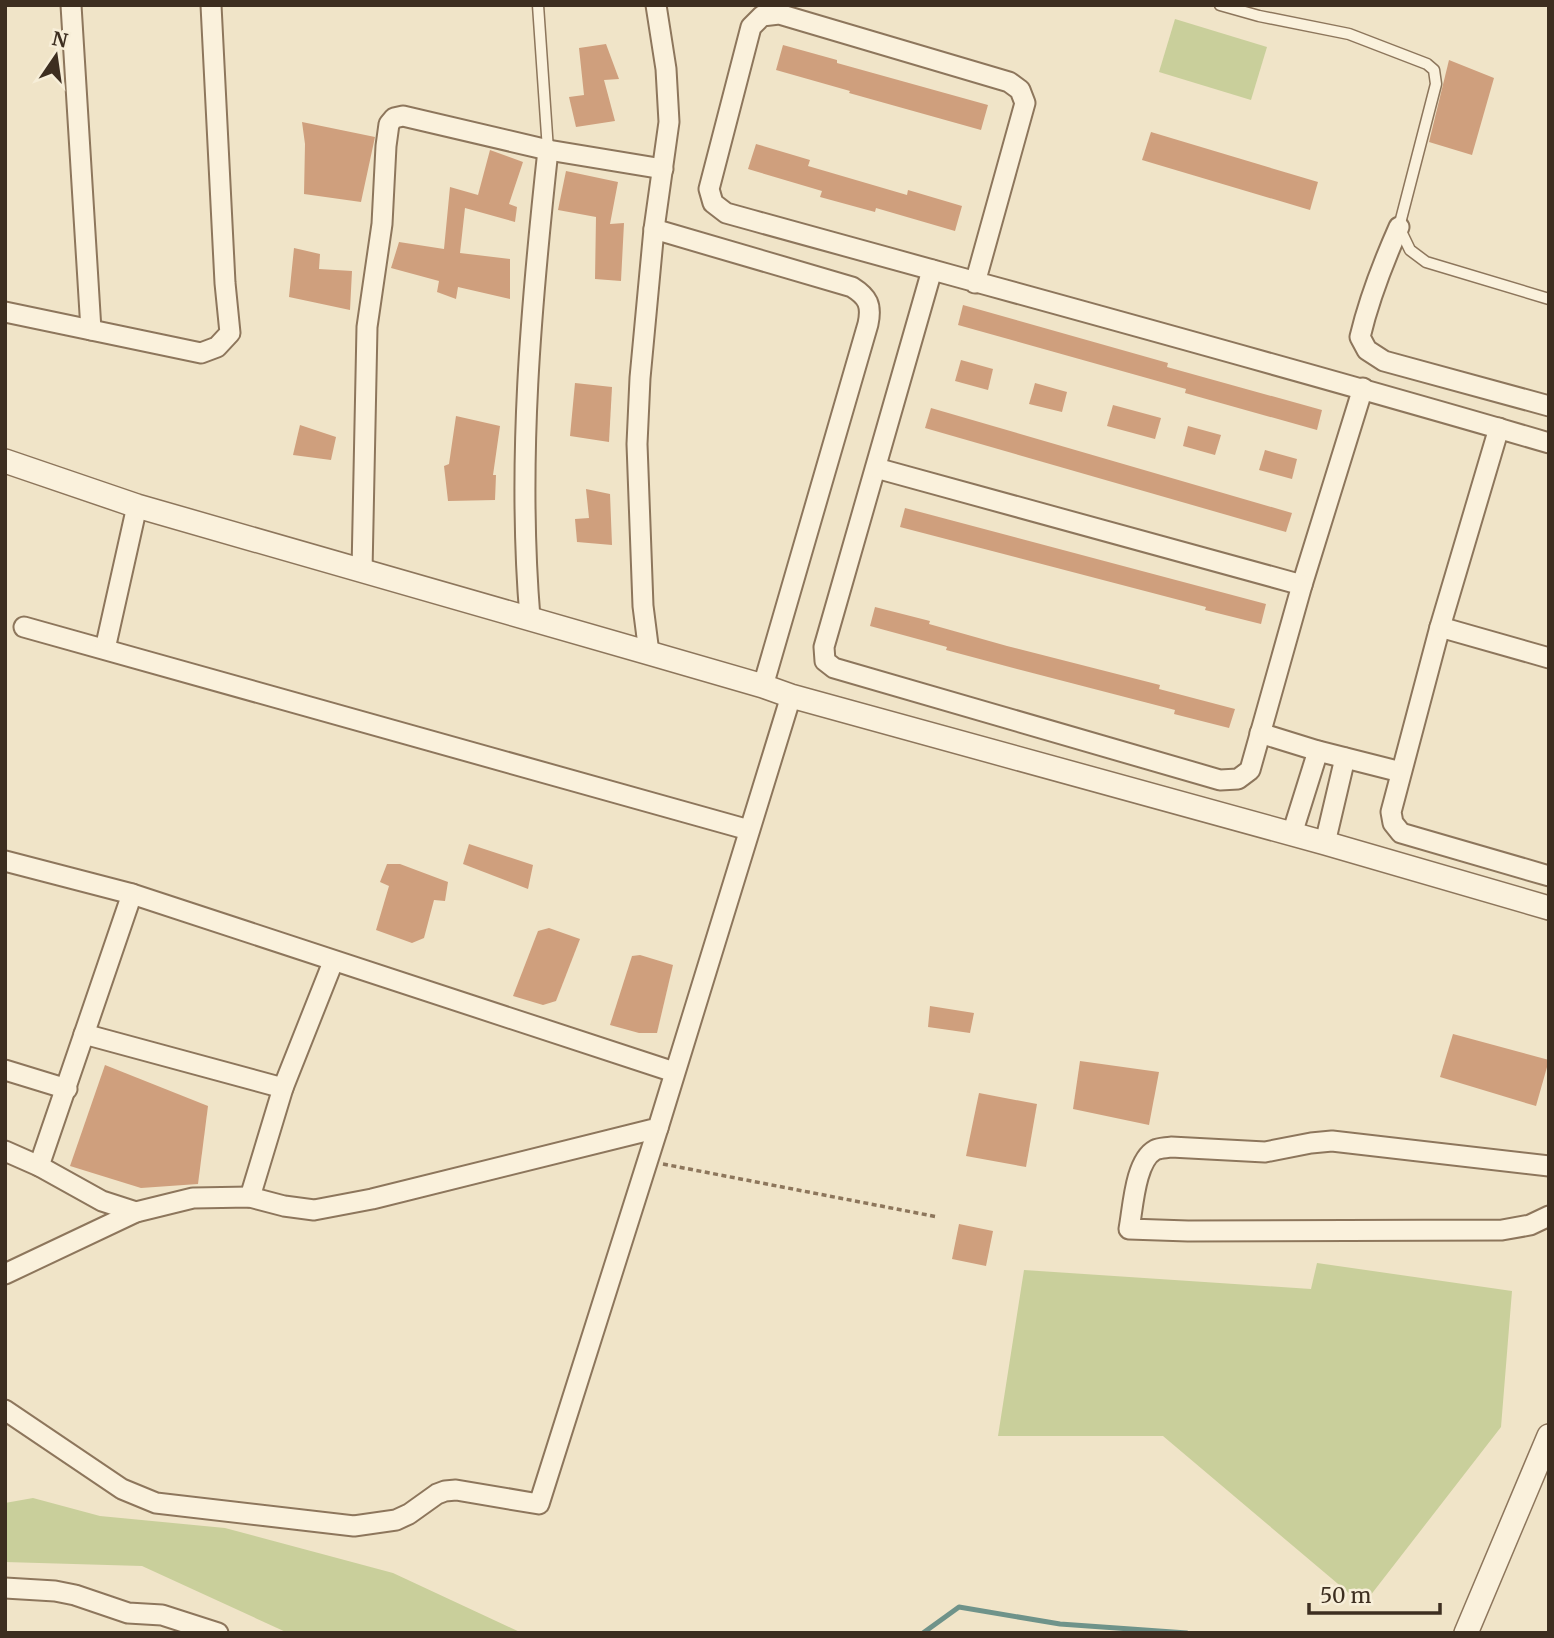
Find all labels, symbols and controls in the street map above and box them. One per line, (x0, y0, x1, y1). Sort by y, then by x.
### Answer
north arrow (21, 21, 91, 91)
text: N (50, 26, 70, 53)
scale bar (1309, 1572, 1440, 1616)
text: 50 m (1320, 1582, 1371, 1609)

